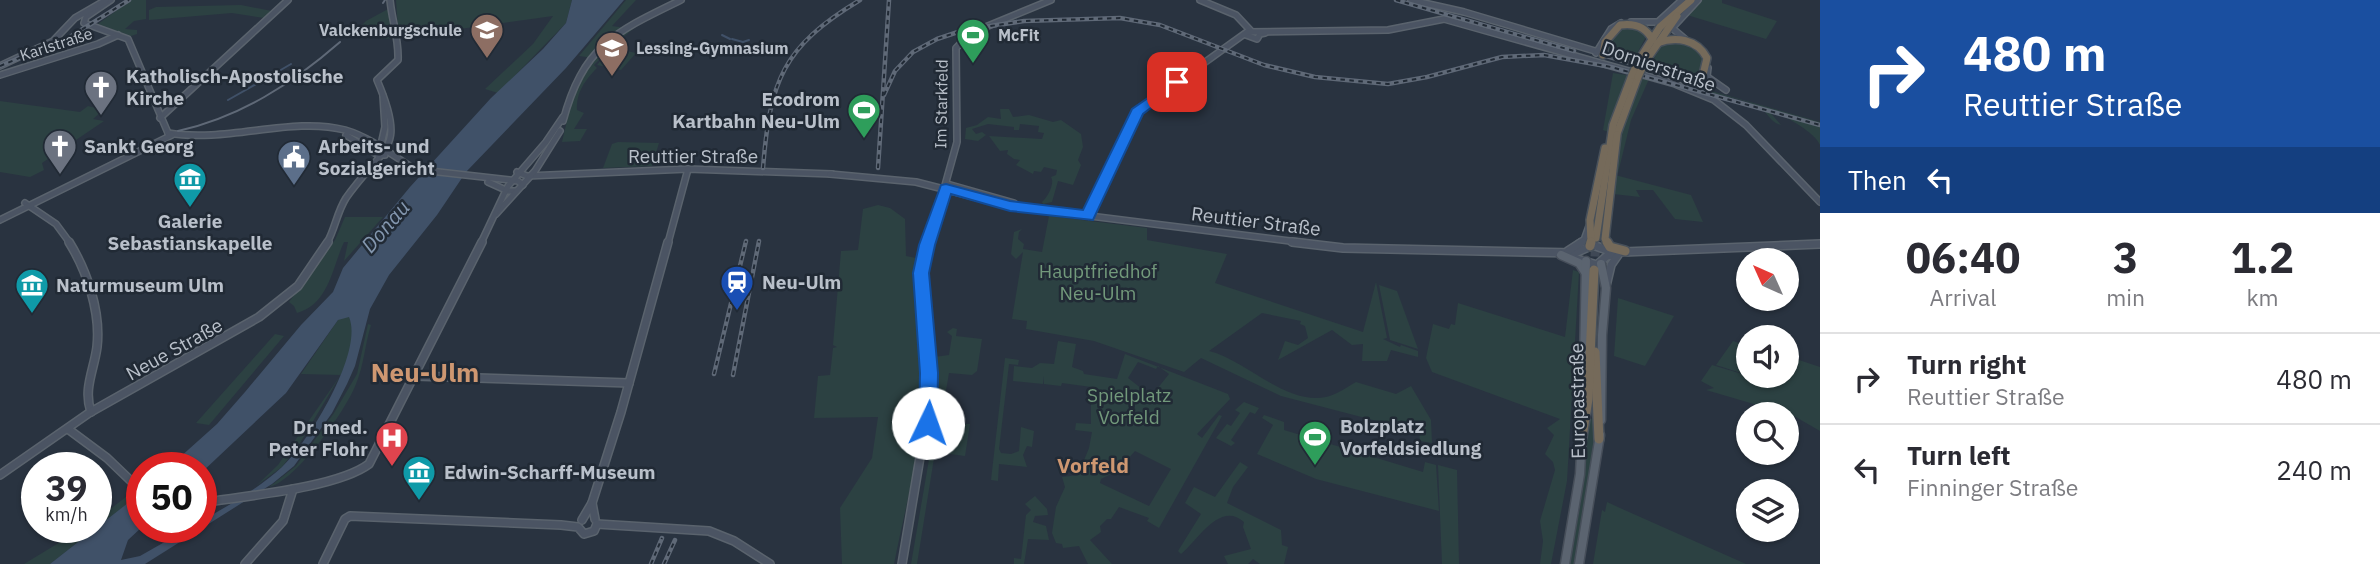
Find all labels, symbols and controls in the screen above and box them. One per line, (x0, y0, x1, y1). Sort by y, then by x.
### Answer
school or university icon: Valckenburgschule (468, 11, 506, 60)
sports icon: McFit (954, 16, 992, 65)
place label: Valckenburgschule (319, 20, 462, 40)
text: 480 m (1963, 21, 2107, 84)
street label: Karlstraße (17, 23, 95, 65)
place label: McFit (998, 25, 1039, 45)
icon: right (1848, 28, 1939, 119)
school or university icon: Lessing-Gymnasium (593, 29, 631, 78)
street label: Dornierstraße (1599, 35, 1719, 97)
place label: Lessing-Gymnasium (636, 38, 788, 58)
pin (1147, 52, 1207, 112)
street label: Im Starkfeld (930, 59, 952, 149)
icon: arrive (1158, 63, 1196, 101)
place label: Katholisch-Apostolische Kirche (126, 64, 344, 110)
church icon: Katholisch-Apostolische Kirche (82, 68, 120, 117)
text: Reuttier Straße (1963, 83, 2182, 125)
place label: Ecodrom Kartbahn Neu-Ulm (672, 87, 840, 133)
sports icon: Ecodrom Kartbahn Neu-Ulm (845, 91, 883, 140)
church icon: Sankt Georg (41, 127, 79, 176)
place label: Sankt Georg (84, 134, 194, 158)
place label: Arbeits- und Sozialgericht (318, 134, 435, 180)
public building icon: Arbeits- und Sozialgericht (275, 138, 313, 187)
street label: Reuttier Straße (628, 144, 758, 168)
museum icon: Galerie Sebastianskapelle (171, 160, 209, 209)
icon: left (1921, 161, 1959, 199)
text: Then (1848, 163, 1907, 197)
water label: Donau (354, 194, 416, 258)
street label: Reuttier Straße (1190, 201, 1322, 241)
place label: Galerie Sebastianskapelle (108, 209, 272, 255)
text: 06:40 (1906, 230, 2020, 285)
text: 3 (2113, 230, 2138, 285)
text: 1.2 (2231, 230, 2294, 285)
north arrow (1736, 248, 1799, 312)
map controls (1736, 248, 1799, 542)
park label: Hauptfriedhof Neu-Ulm (1039, 259, 1157, 305)
station icon: Neu-Ulm (718, 263, 756, 312)
museum icon: Naturmuseum Ulm (13, 266, 51, 315)
place label: Neu-Ulm (762, 270, 841, 294)
place label: Naturmuseum Ulm (56, 273, 224, 297)
text: Arrival (1930, 282, 1997, 312)
text: min (2106, 282, 2145, 312)
text: km (2246, 282, 2279, 312)
street label: Neue Straße (121, 313, 227, 385)
button: sound (1736, 325, 1799, 388)
street label: Europastraße (1564, 343, 1590, 459)
text: Turn right (1907, 347, 2026, 381)
district label: Neu-Ulm (371, 355, 479, 389)
icon: right (1848, 360, 1886, 398)
text: 480 m (2276, 362, 2352, 396)
text: Reuttier Straße (1907, 381, 2065, 411)
park label: Spielplatz Vorfeld (1087, 383, 1171, 429)
position arrow (891, 386, 965, 460)
button: search (1736, 402, 1799, 465)
place label: Bolzplatz Vorfeldsiedlung (1340, 414, 1482, 460)
place label: Dr. med. Peter Flohr (269, 415, 368, 461)
sports icon: Bolzplatz Vorfeldsiedlung (1296, 418, 1334, 467)
hospital icon: Dr. med. Peter Flohr (373, 419, 411, 468)
text: Turn left (1907, 438, 2010, 472)
district label: Vorfeld (1057, 451, 1129, 479)
icon: left (1848, 451, 1886, 489)
speed limit sign: 50 (126, 452, 217, 543)
museum icon: Edwin-Scharff-Museum (400, 453, 438, 502)
text: 240 m (2276, 453, 2352, 487)
place label: Edwin-Scharff-Museum (444, 460, 655, 484)
text: 39 (45, 465, 88, 511)
text: Finninger Straße (1907, 472, 2078, 502)
button: layers (1736, 479, 1799, 542)
text: km/h (45, 503, 88, 526)

